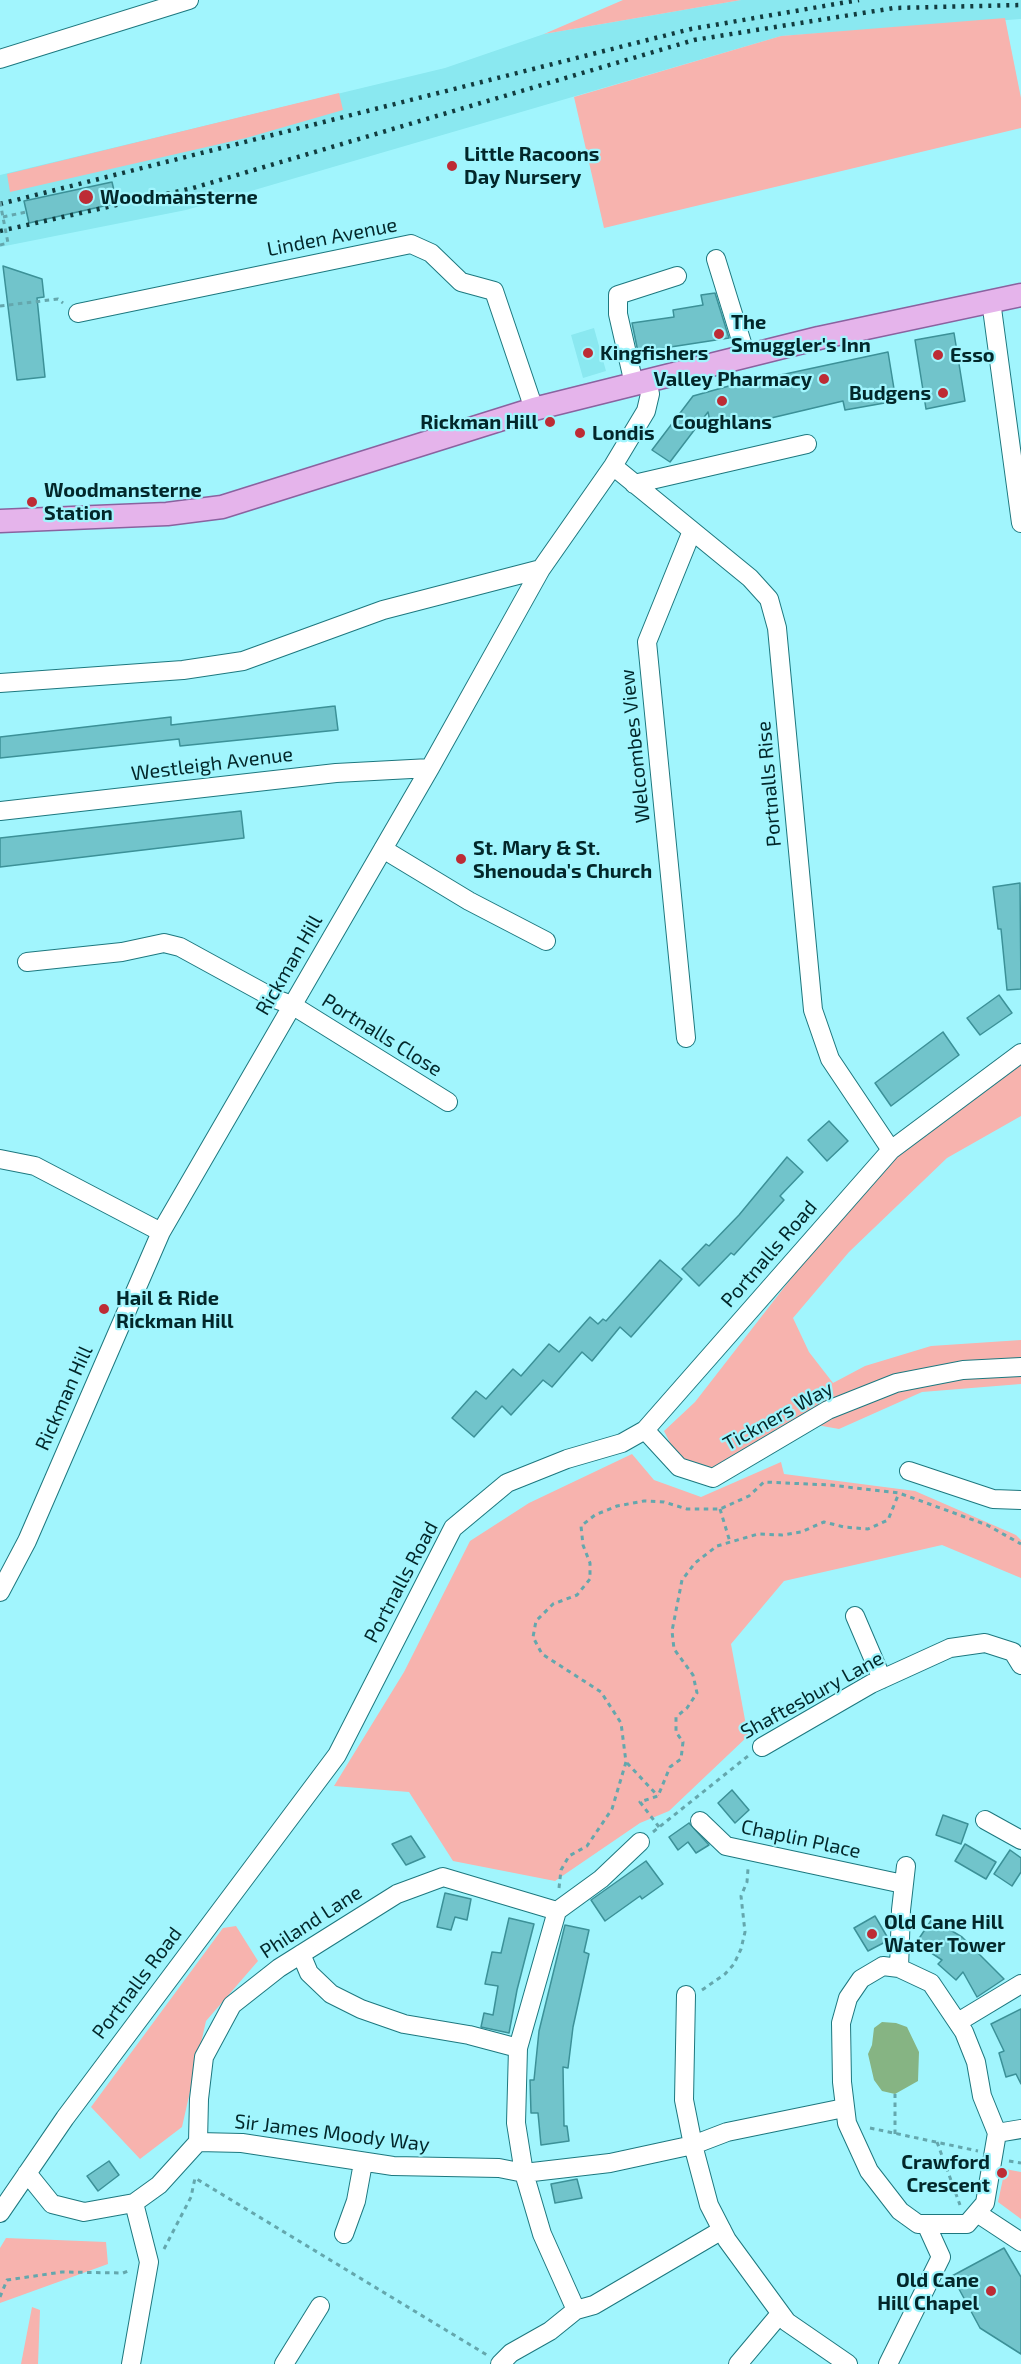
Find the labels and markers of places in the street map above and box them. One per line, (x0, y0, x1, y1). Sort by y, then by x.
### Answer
place label: Little Racoons Day Nursery (464, 142, 599, 189)
marker: Little Racoons Day Nursery (445, 159, 459, 173)
place label: Woodmansterne (100, 185, 258, 209)
marker: Woodmansterne (77, 188, 95, 206)
place label: The Smuggler's Inn (731, 310, 871, 357)
marker: The Smuggler's Inn (712, 327, 726, 341)
place label: Kingfishers (600, 341, 708, 365)
place label: Esso (950, 343, 995, 367)
marker: Kingfishers (581, 346, 595, 360)
marker: Esso (931, 348, 945, 362)
place label: Valley Pharmacy (654, 367, 812, 391)
marker: Valley Pharmacy (817, 372, 831, 386)
place label: Budgens (849, 381, 931, 405)
marker: Budgens (936, 386, 950, 400)
marker: Coughlans (715, 394, 729, 408)
place label: Rickman Hill (420, 410, 538, 434)
place label: Coughlans (672, 410, 772, 434)
marker: Rickman Hill (543, 415, 557, 429)
place label: Londis (592, 421, 655, 445)
marker: Londis (573, 426, 587, 440)
place label: Woodmansterne Station (44, 478, 202, 525)
marker: Woodmansterne Station (25, 495, 39, 509)
place label: St. Mary & St. Shenouda's Church (473, 836, 652, 883)
marker: St. Mary & St. Shenouda's Church (454, 852, 468, 866)
place label: Hail & Ride Rickman Hill (116, 1286, 234, 1333)
marker: Hail & Ride Rickman Hill (97, 1302, 111, 1316)
place label: Old Cane Hill Water Tower (884, 1910, 1005, 1957)
marker: Old Cane Hill Water Tower (865, 1927, 879, 1941)
place label: Crawford Crescent (901, 2150, 990, 2197)
marker: Crawford Crescent (995, 2166, 1009, 2180)
place label: Old Cane Hill Chapel (877, 2268, 979, 2315)
marker: Old Cane Hill Chapel (984, 2284, 998, 2298)

